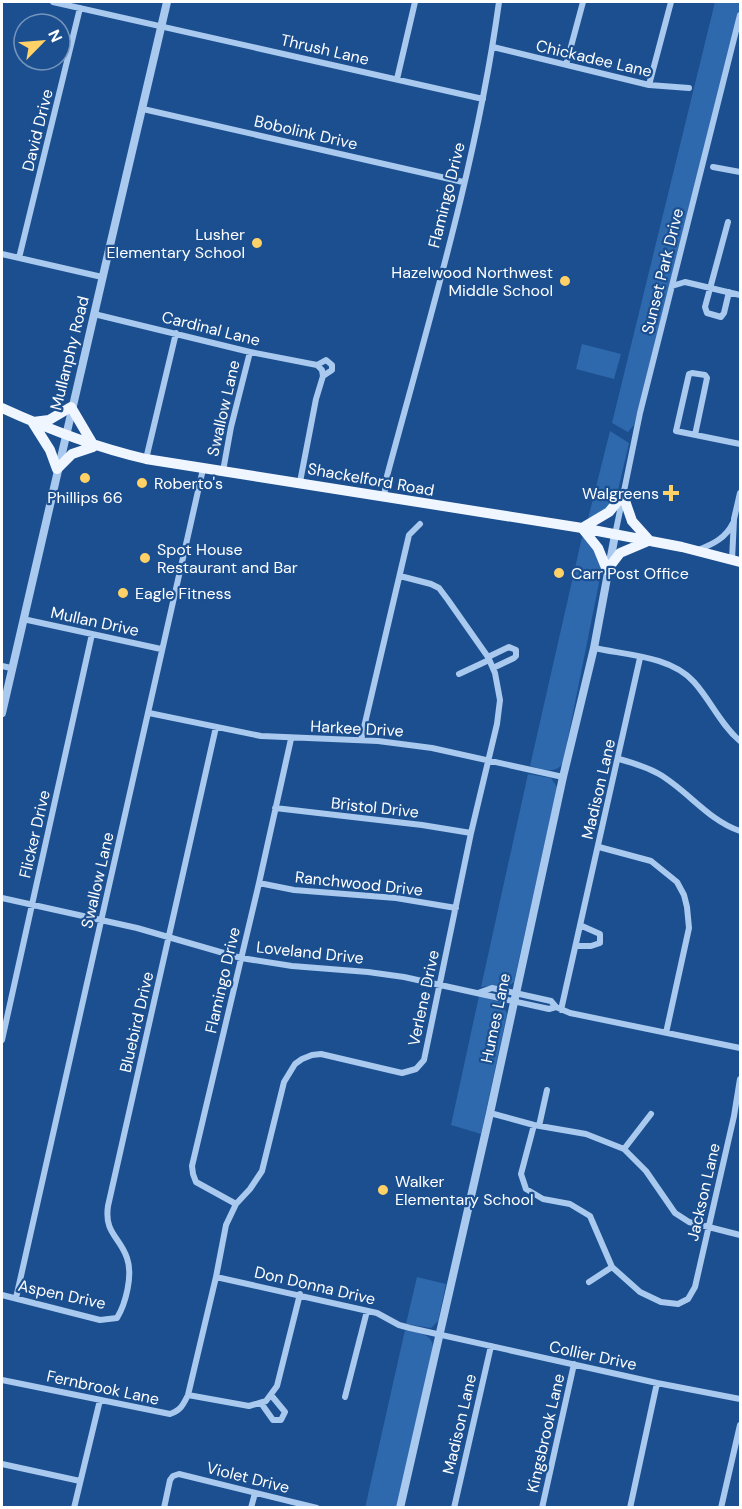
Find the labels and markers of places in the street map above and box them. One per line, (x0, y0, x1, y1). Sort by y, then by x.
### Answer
place label: Lusher Elementary School (107, 224, 245, 263)
marker: Lusher Elementary School (250, 236, 264, 250)
place label: Hazelwood Northwest Middle School (391, 262, 553, 301)
marker: Hazelwood Northwest Middle School (558, 274, 572, 288)
marker: Phillips 66 (78, 471, 92, 485)
place label: Roberto's (154, 473, 223, 494)
marker: Roberto's (135, 476, 149, 490)
place label: Walgreens (582, 483, 659, 504)
marker: Walgreens (664, 486, 678, 500)
place label: Phillips 66 (47, 487, 123, 508)
place label: Spot House Restaurant and Bar (157, 539, 298, 578)
marker: Spot House Restaurant and Bar (138, 551, 152, 565)
place label: Carr Post Office (571, 563, 689, 584)
marker: Carr Post Office (552, 566, 566, 580)
place label: Eagle Fitness (135, 583, 232, 604)
marker: Eagle Fitness (116, 586, 130, 600)
place label: Walker Elementary School (395, 1171, 533, 1210)
marker: Walker Elementary School (376, 1183, 390, 1197)

